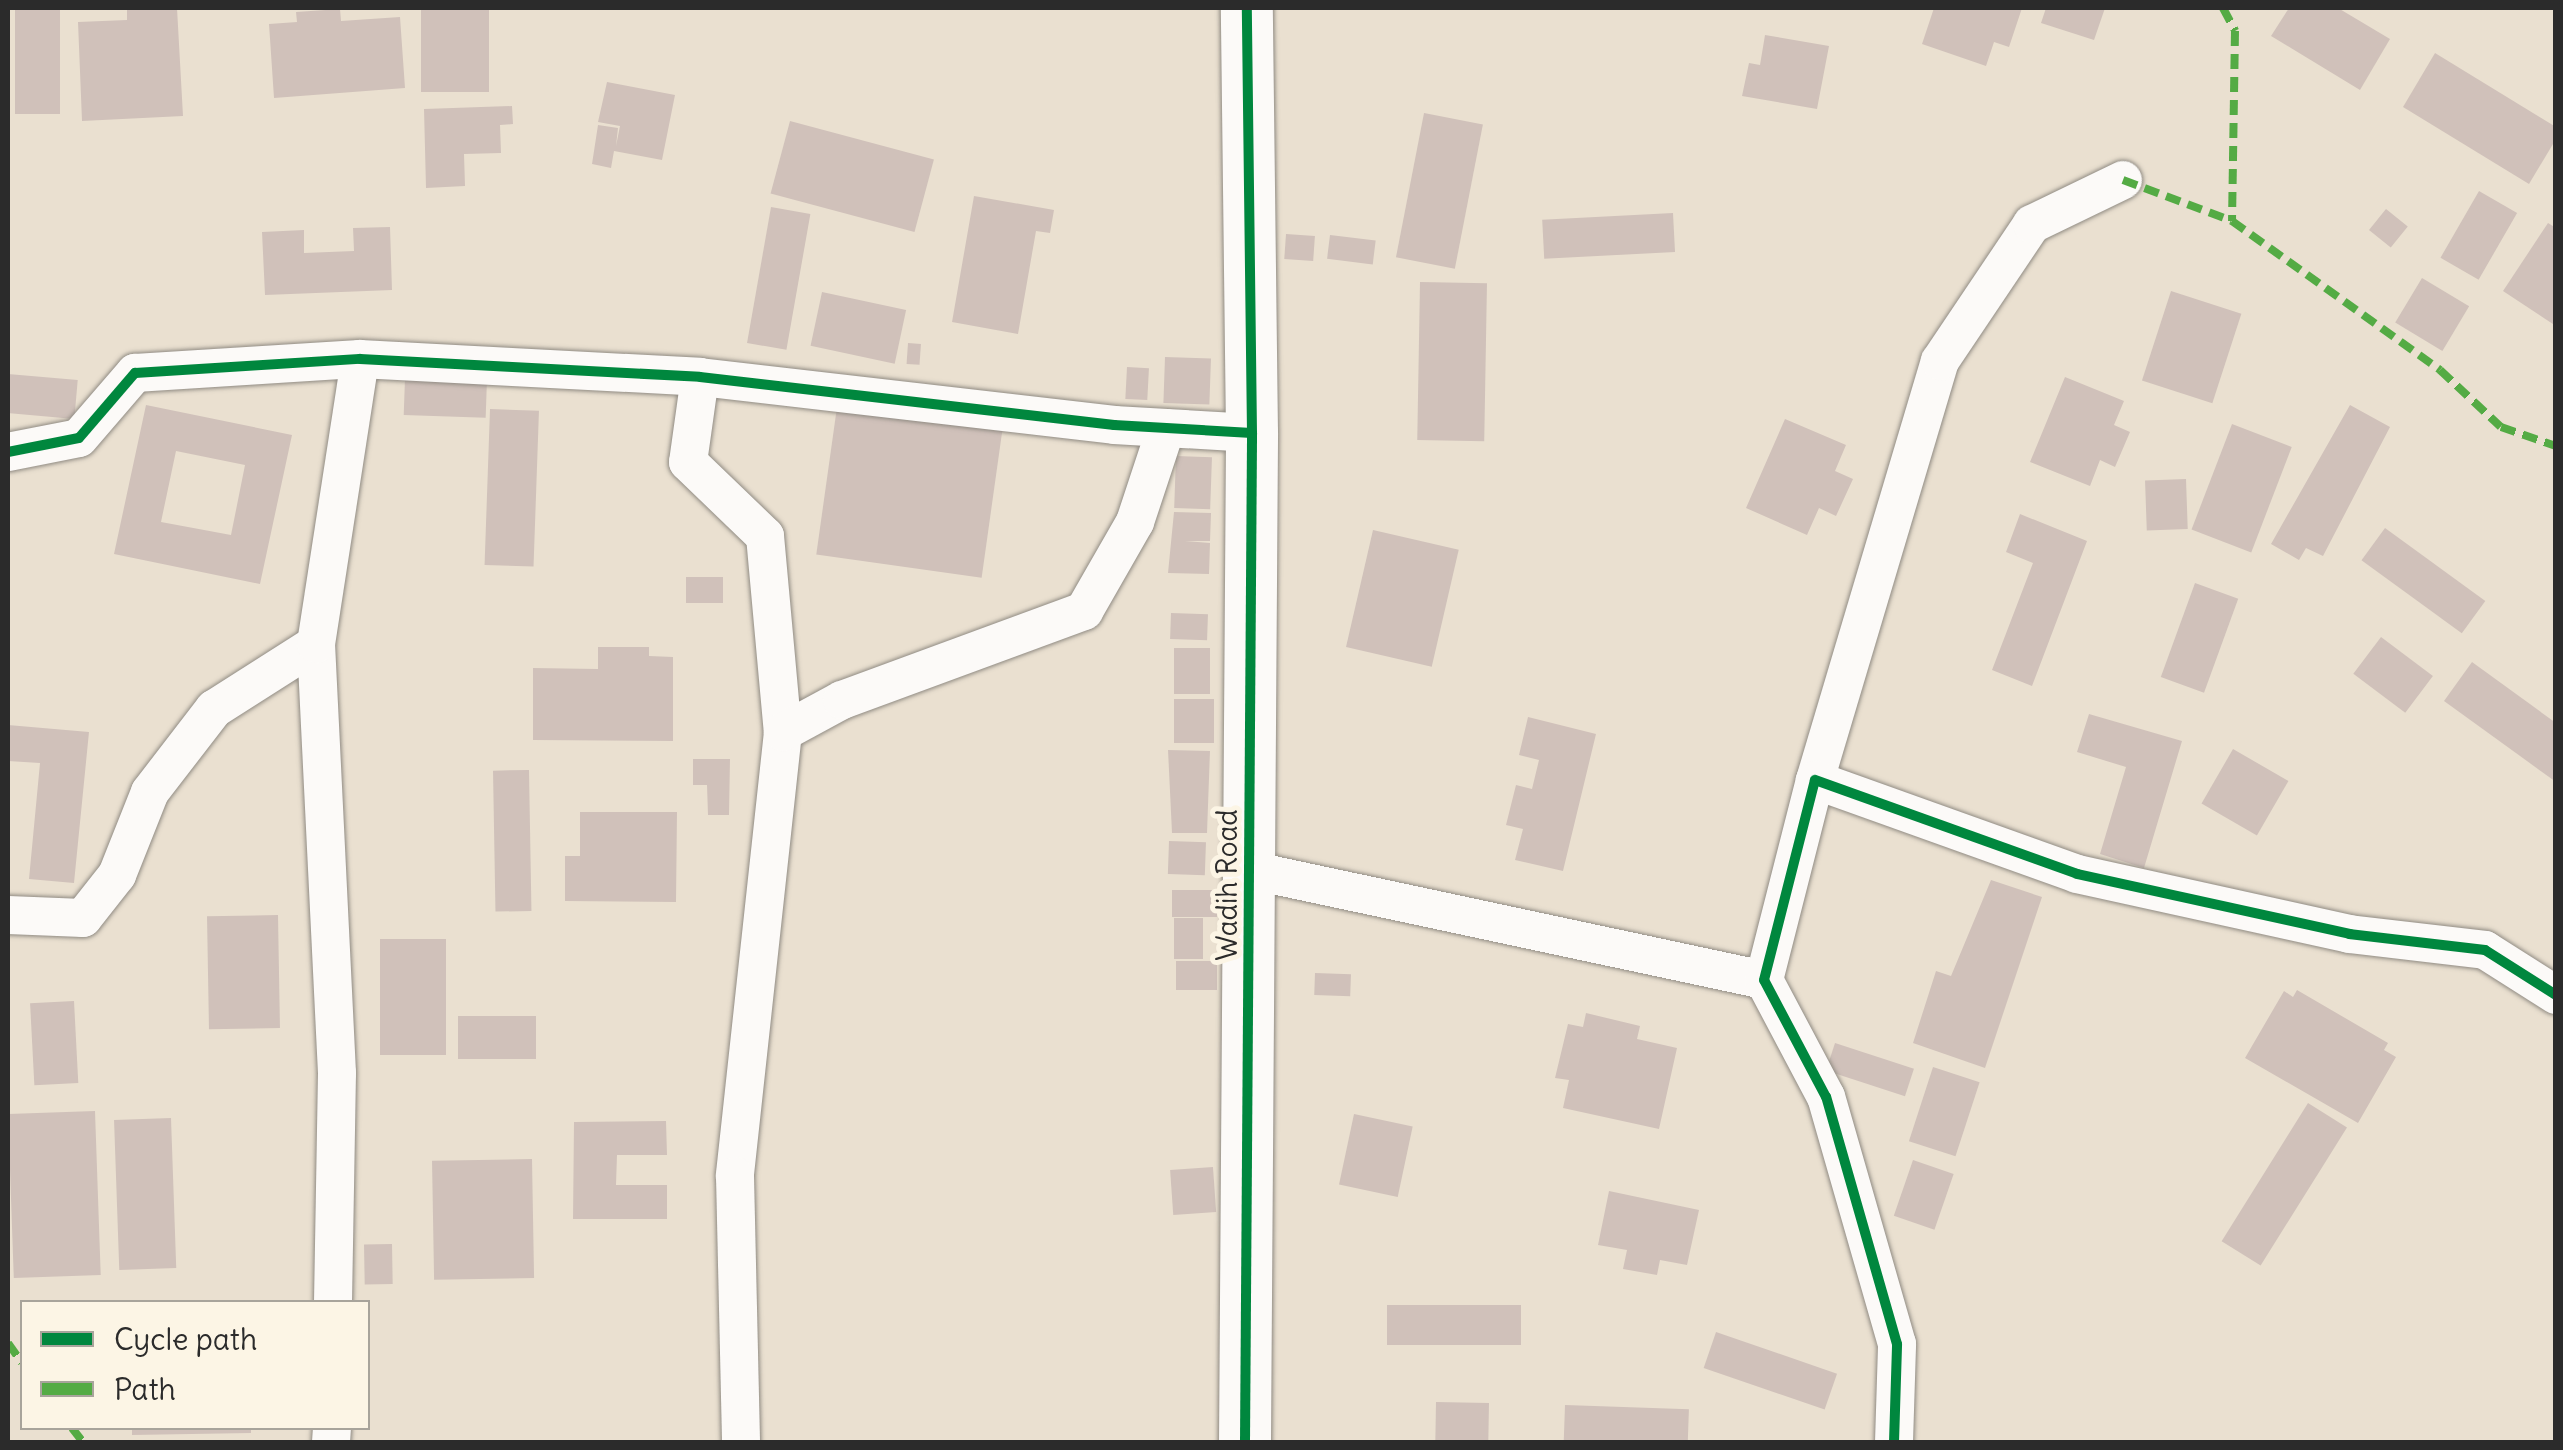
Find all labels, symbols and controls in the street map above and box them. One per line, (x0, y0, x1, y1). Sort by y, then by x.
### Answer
street label: Wadih Road (1210, 809, 1244, 961)
legend (20, 1300, 370, 1430)
text: Cycle path (114, 1320, 257, 1358)
text: Path (114, 1370, 176, 1408)

